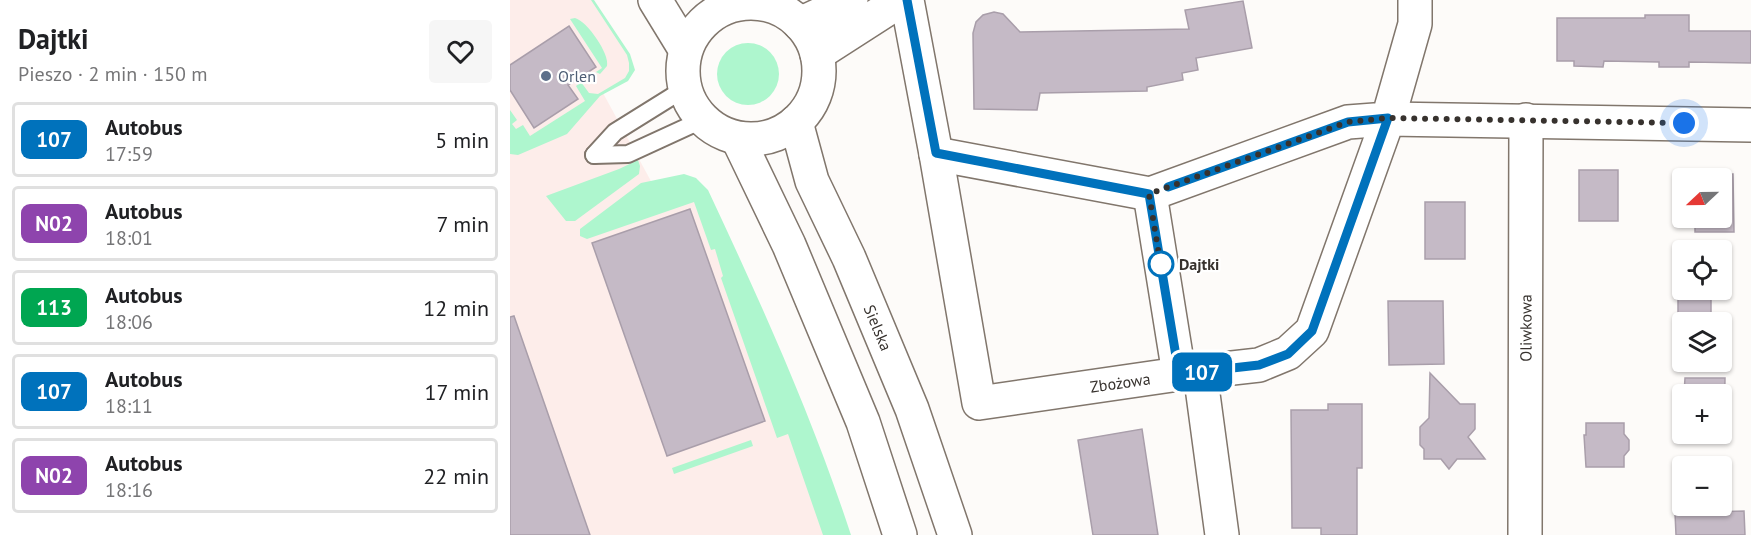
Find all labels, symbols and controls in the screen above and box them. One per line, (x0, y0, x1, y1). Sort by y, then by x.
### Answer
text: Dajtki (18, 20, 89, 57)
button: heart (429, 20, 492, 83)
text: Pieszo · 2 min · 150 m (18, 61, 208, 87)
place label: Orlen (558, 66, 596, 86)
marker: Orlen (539, 69, 553, 83)
your location (1669, 108, 1699, 138)
text: Autobus (105, 113, 182, 141)
text: 107 (36, 126, 72, 153)
text: 5 min (435, 126, 489, 154)
text: 17:59 (105, 141, 153, 167)
north arrow (1672, 168, 1732, 228)
map controls (1672, 168, 1732, 516)
text: Autobus (105, 197, 182, 225)
text: N02 (35, 210, 73, 237)
text: 7 min (437, 210, 489, 238)
text: 18:01 (105, 225, 153, 251)
button: locate (1672, 240, 1732, 300)
marker: Dajtki (1148, 251, 1174, 277)
place label: Dajtki (1179, 254, 1219, 274)
text: Autobus (105, 281, 182, 309)
text: 113 (36, 294, 72, 321)
text: 12 min (423, 294, 489, 322)
street label: Oliwkowa (1515, 294, 1536, 362)
street label: Sielska (860, 302, 897, 354)
text: 18:06 (105, 309, 153, 335)
button: layers (1672, 312, 1732, 372)
line badge: 107 (1168, 352, 1236, 392)
text: 107 (1184, 359, 1220, 386)
text: Autobus (105, 365, 182, 393)
street label: Zbożowa (1089, 368, 1152, 397)
text: 107 (36, 378, 72, 405)
text: 17 min (425, 378, 489, 406)
button: + (1672, 384, 1732, 444)
text: 18:11 (105, 393, 153, 419)
text: Autobus (105, 449, 182, 477)
button: − (1672, 456, 1732, 516)
text: N02 (35, 462, 73, 489)
text: 22 min (423, 462, 489, 490)
text: 18:16 (105, 477, 153, 503)

